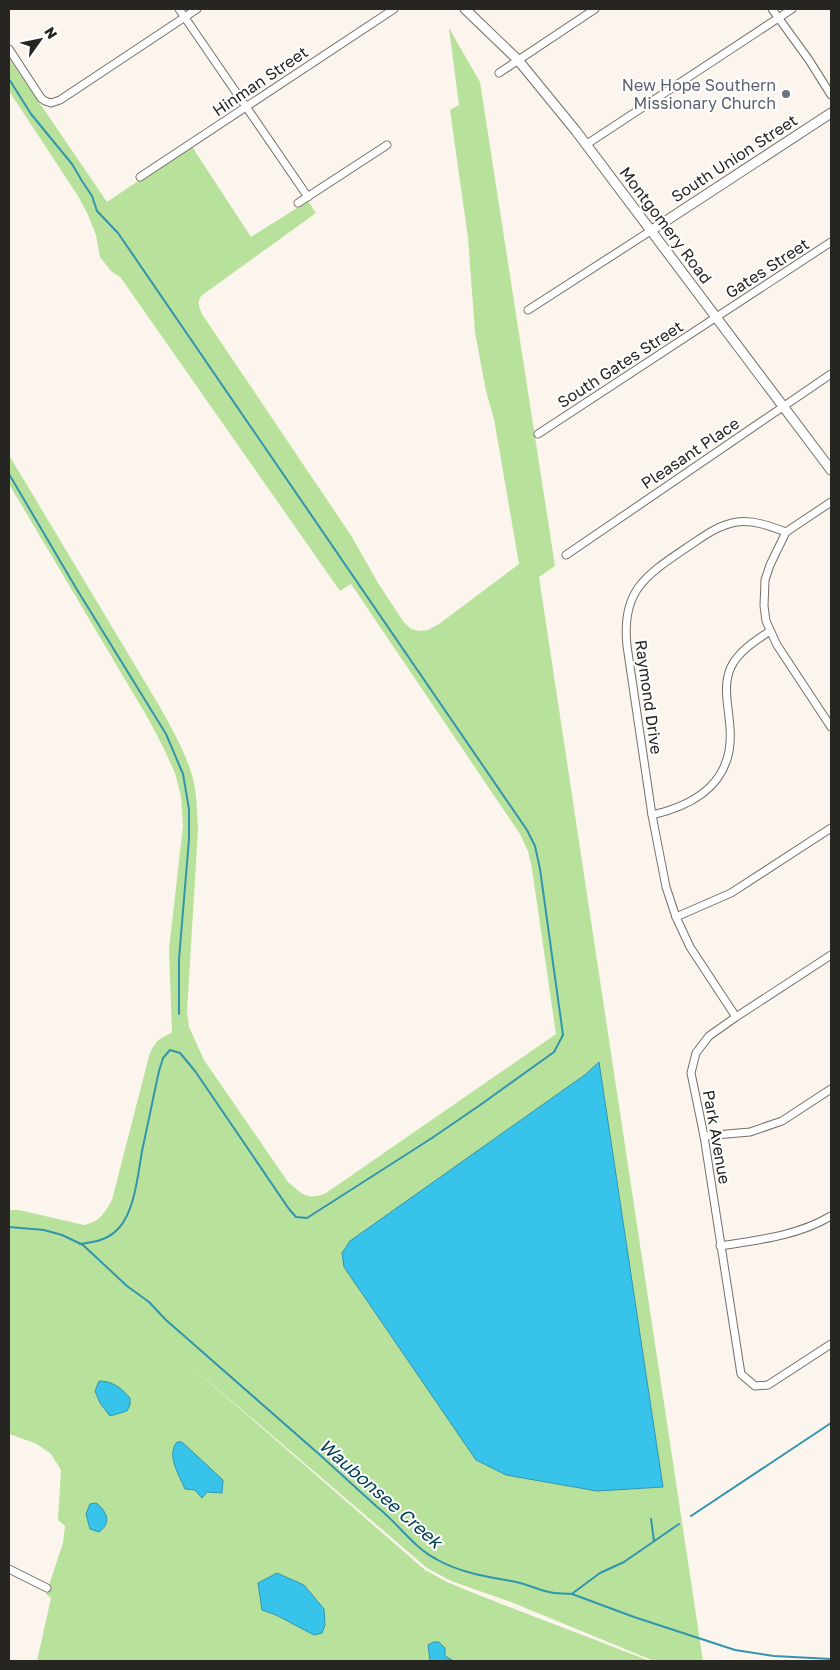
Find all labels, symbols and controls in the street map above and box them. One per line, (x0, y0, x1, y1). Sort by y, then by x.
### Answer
north arrow (15, 15, 65, 65)
text: N (41, 24, 61, 42)
street label: Hinman Street (209, 42, 311, 120)
place label: New Hope Southern Missionary Church (622, 75, 776, 113)
marker: New Hope Southern Missionary Church (780, 88, 792, 100)
street label: South Union Street (667, 110, 801, 206)
street label: Montgomery Road (616, 163, 716, 287)
street label: Gates Street (721, 234, 813, 302)
street label: South Gates Street (554, 316, 686, 412)
street label: Pleasant Place (637, 413, 743, 493)
street label: Raymond Drive (631, 638, 667, 756)
street label: Park Avenue (699, 1088, 735, 1186)
water label: Waubonsee Creek (315, 1434, 448, 1554)

